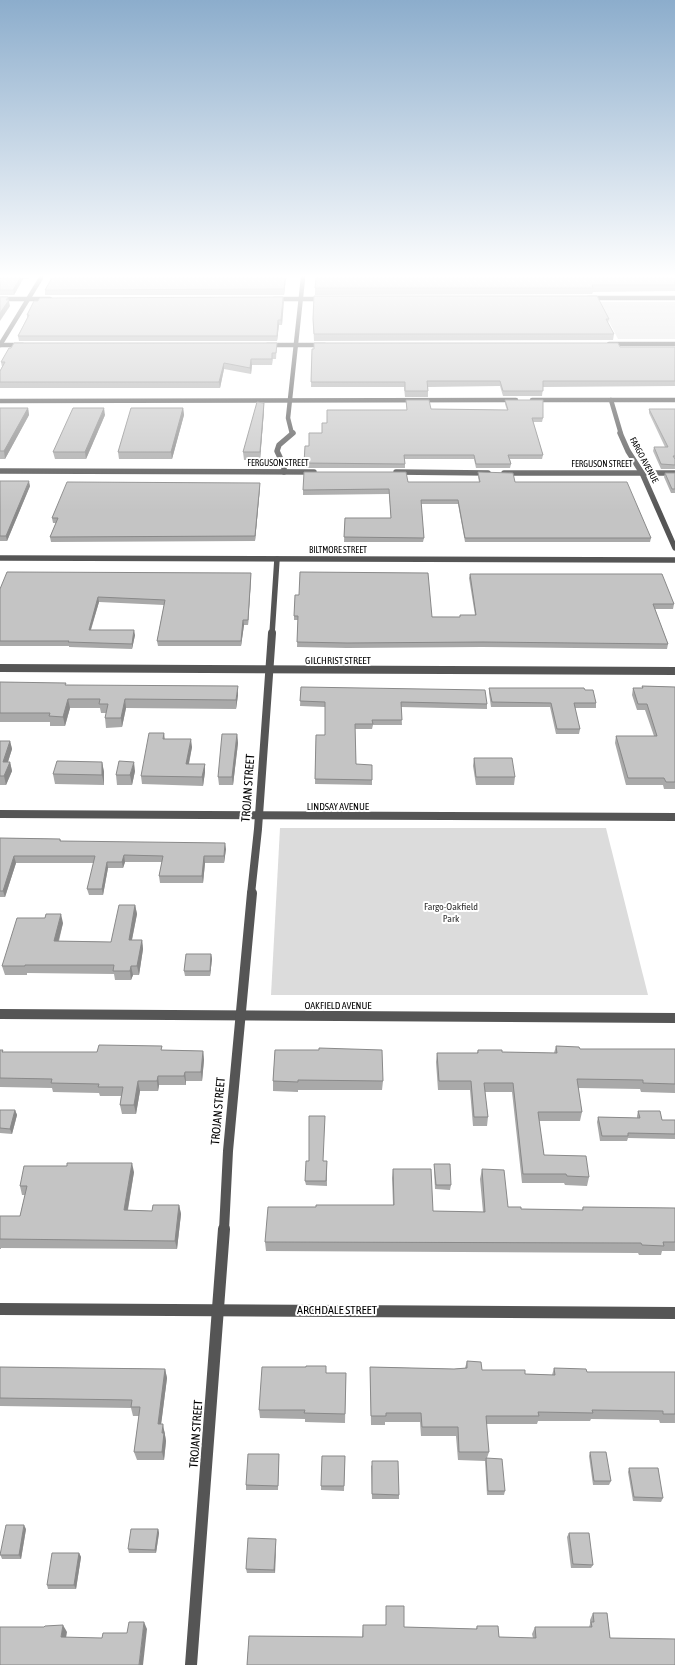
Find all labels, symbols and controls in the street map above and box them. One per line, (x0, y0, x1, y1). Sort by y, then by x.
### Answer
street label: FARGO AVENUE (628, 435, 660, 485)
street label: FERGUSON STREET (247, 458, 309, 468)
street label: FERGUSON STREET (571, 459, 633, 469)
street label: BILTMORE STREET (309, 545, 367, 555)
street label: GILCHRIST STREET (305, 655, 372, 666)
street label: TROJAN STREET (239, 753, 257, 822)
street label: LINDSAY AVENUE (307, 801, 370, 812)
park label: Fargo-Oakfield Park (424, 901, 478, 924)
street label: OAKFIELD AVENUE (304, 1000, 372, 1011)
street label: TROJAN STREET (208, 1076, 228, 1146)
street label: ARCHDALE STREET (297, 1303, 378, 1317)
street label: TROJAN STREET (187, 1399, 205, 1468)

